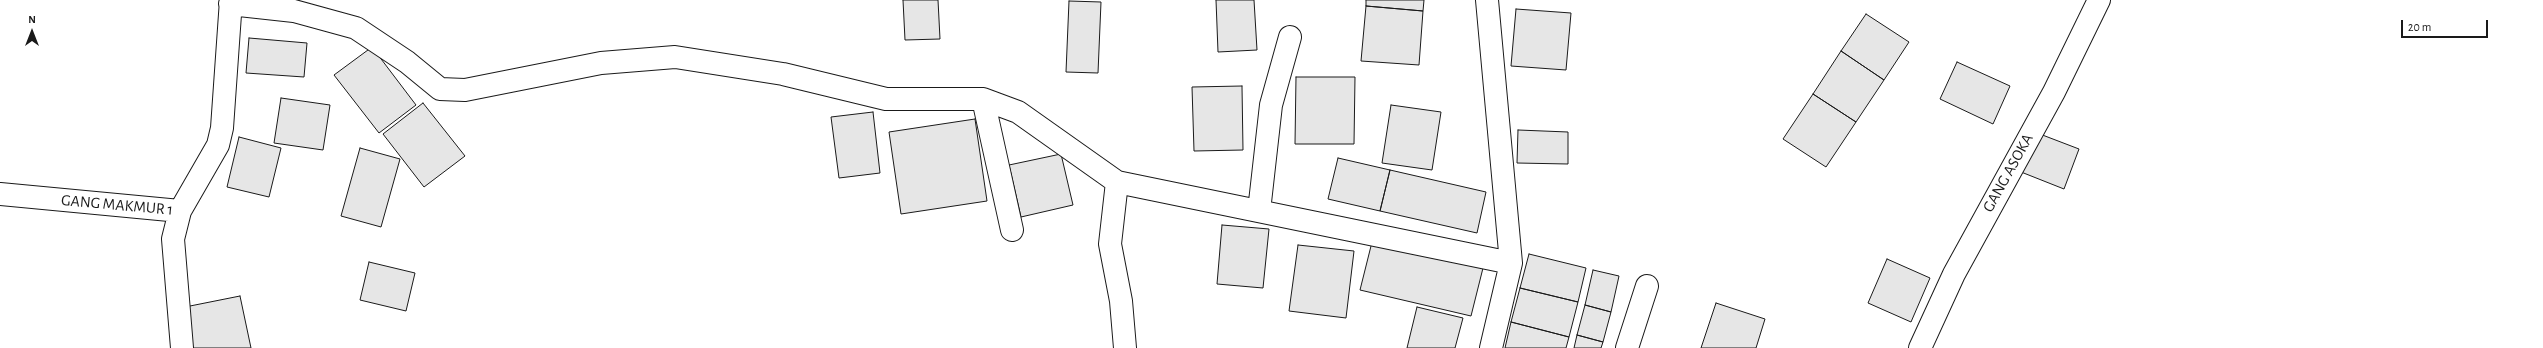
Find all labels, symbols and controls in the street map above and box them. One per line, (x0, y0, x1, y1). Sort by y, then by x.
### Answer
north arrow (12, 12, 52, 52)
scale bar (2403, 12, 2490, 38)
text: N (28, 14, 36, 25)
text: 20 m (2408, 21, 2431, 33)
street label: GANG ASOKA (1979, 130, 2037, 216)
street label: GANG MAKMUR 1 (60, 191, 174, 219)

